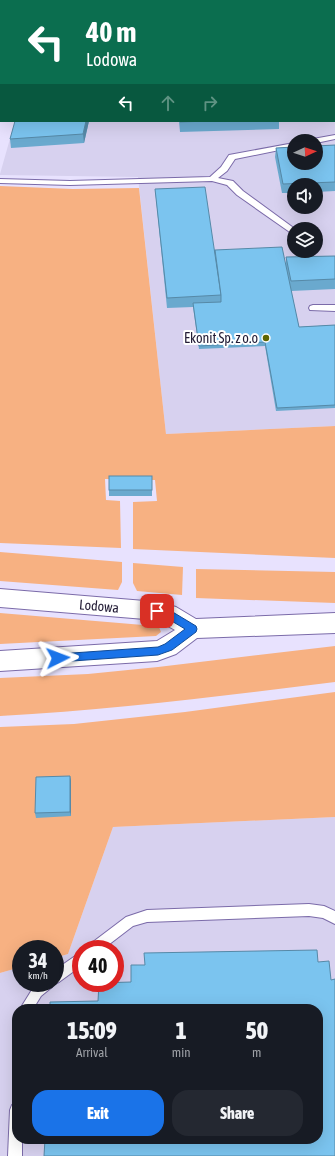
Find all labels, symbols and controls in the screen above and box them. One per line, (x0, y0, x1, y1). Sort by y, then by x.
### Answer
icon: left (20, 16, 72, 68)
text: 40 m (86, 16, 136, 48)
text: Lodowa (86, 49, 137, 70)
icon: left (115, 92, 137, 114)
icon: ahead (157, 92, 179, 114)
icon: right (199, 92, 221, 114)
north arrow (287, 134, 323, 170)
map controls (287, 134, 323, 258)
button: sound (287, 178, 323, 214)
button: layers (287, 222, 323, 258)
place label: Ekonit Sp. z o.o (184, 330, 258, 346)
marker: Ekonit Sp. z o.o (261, 333, 271, 343)
pin (140, 594, 174, 628)
street label: Lodowa (78, 596, 120, 616)
icon: arrive (146, 600, 168, 622)
position arrow (37, 637, 79, 679)
speed limit sign: 40 (72, 940, 124, 992)
text: 34 (29, 949, 47, 972)
text: km/h (28, 970, 48, 981)
text: 15:09 (67, 1017, 117, 1044)
text: 1 (176, 1017, 187, 1044)
text: 50 (245, 1017, 268, 1044)
text: Arrival (76, 1045, 108, 1060)
text: min (172, 1045, 190, 1060)
text: m (252, 1045, 261, 1060)
button: Exit (32, 1090, 164, 1136)
button: Share (172, 1090, 303, 1136)

